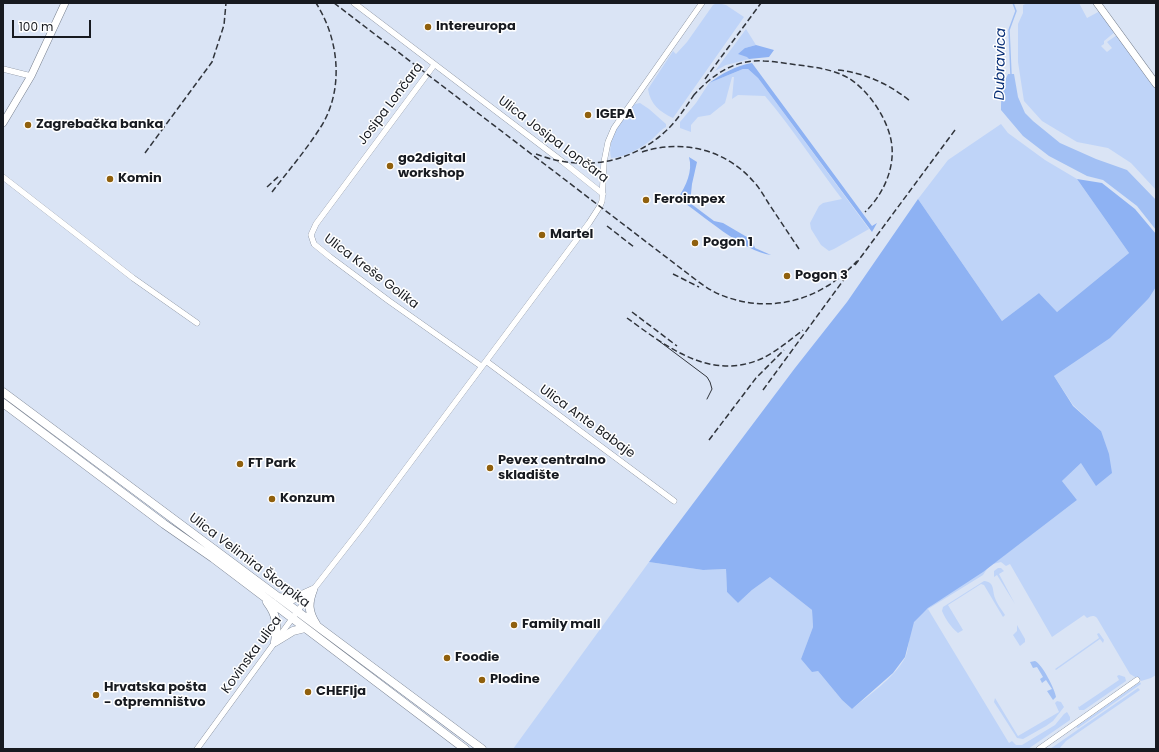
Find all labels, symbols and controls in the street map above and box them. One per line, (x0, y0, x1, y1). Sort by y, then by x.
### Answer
scale bar (14, 12, 93, 38)
text: 100 m (19, 18, 53, 35)
place label: Intereuropa (436, 19, 516, 35)
marker: Intereuropa (423, 22, 433, 32)
water label: Dubravica (992, 28, 1010, 100)
street label: Josipa Lončara (355, 60, 427, 148)
street label: Ulica Josipa Lončara (495, 93, 611, 187)
place label: IGEPA (596, 107, 634, 123)
marker: IGEPA (583, 110, 593, 120)
place label: Zagrebačka banka (36, 117, 163, 133)
marker: Zagrebačka banka (23, 120, 33, 130)
place label: go2digital workshop (398, 151, 466, 182)
marker: go2digital workshop (385, 161, 395, 171)
place label: Komin (118, 171, 162, 187)
marker: Komin (105, 174, 115, 184)
place label: Feroimpex (654, 192, 725, 208)
marker: Feroimpex (641, 195, 651, 205)
place label: Martel (550, 227, 593, 243)
marker: Martel (537, 230, 547, 240)
street label: Ulica Kreše Golika (321, 231, 421, 313)
place label: Pogon 1 (703, 235, 753, 251)
marker: Pogon 1 (690, 238, 700, 248)
place label: Pogon 3 (795, 268, 848, 284)
marker: Pogon 3 (782, 271, 792, 281)
street label: Ulica Ante Babaje (536, 382, 638, 462)
place label: Pevex centralno skladište (498, 453, 606, 484)
place label: FT Park (248, 456, 296, 472)
marker: FT Park (235, 459, 245, 469)
marker: Pevex centralno skladište (485, 463, 495, 473)
place label: Konzum (280, 491, 335, 507)
marker: Konzum (267, 494, 277, 504)
street label: Ulica Velimira Škorpika (186, 510, 312, 612)
street label: Kovinska ulica (219, 613, 285, 697)
place label: Family mall (522, 617, 601, 633)
marker: Family mall (509, 620, 519, 630)
place label: Foodie (455, 650, 499, 666)
marker: Foodie (442, 653, 452, 663)
place label: Plodine (490, 672, 540, 688)
marker: Plodine (477, 675, 487, 685)
place label: Hrvatska pošta - otpremništvo (104, 680, 207, 711)
place label: CHEFlja (316, 684, 366, 700)
marker: CHEFlja (303, 687, 313, 697)
marker: Hrvatska pošta - otpremništvo (91, 690, 101, 700)

